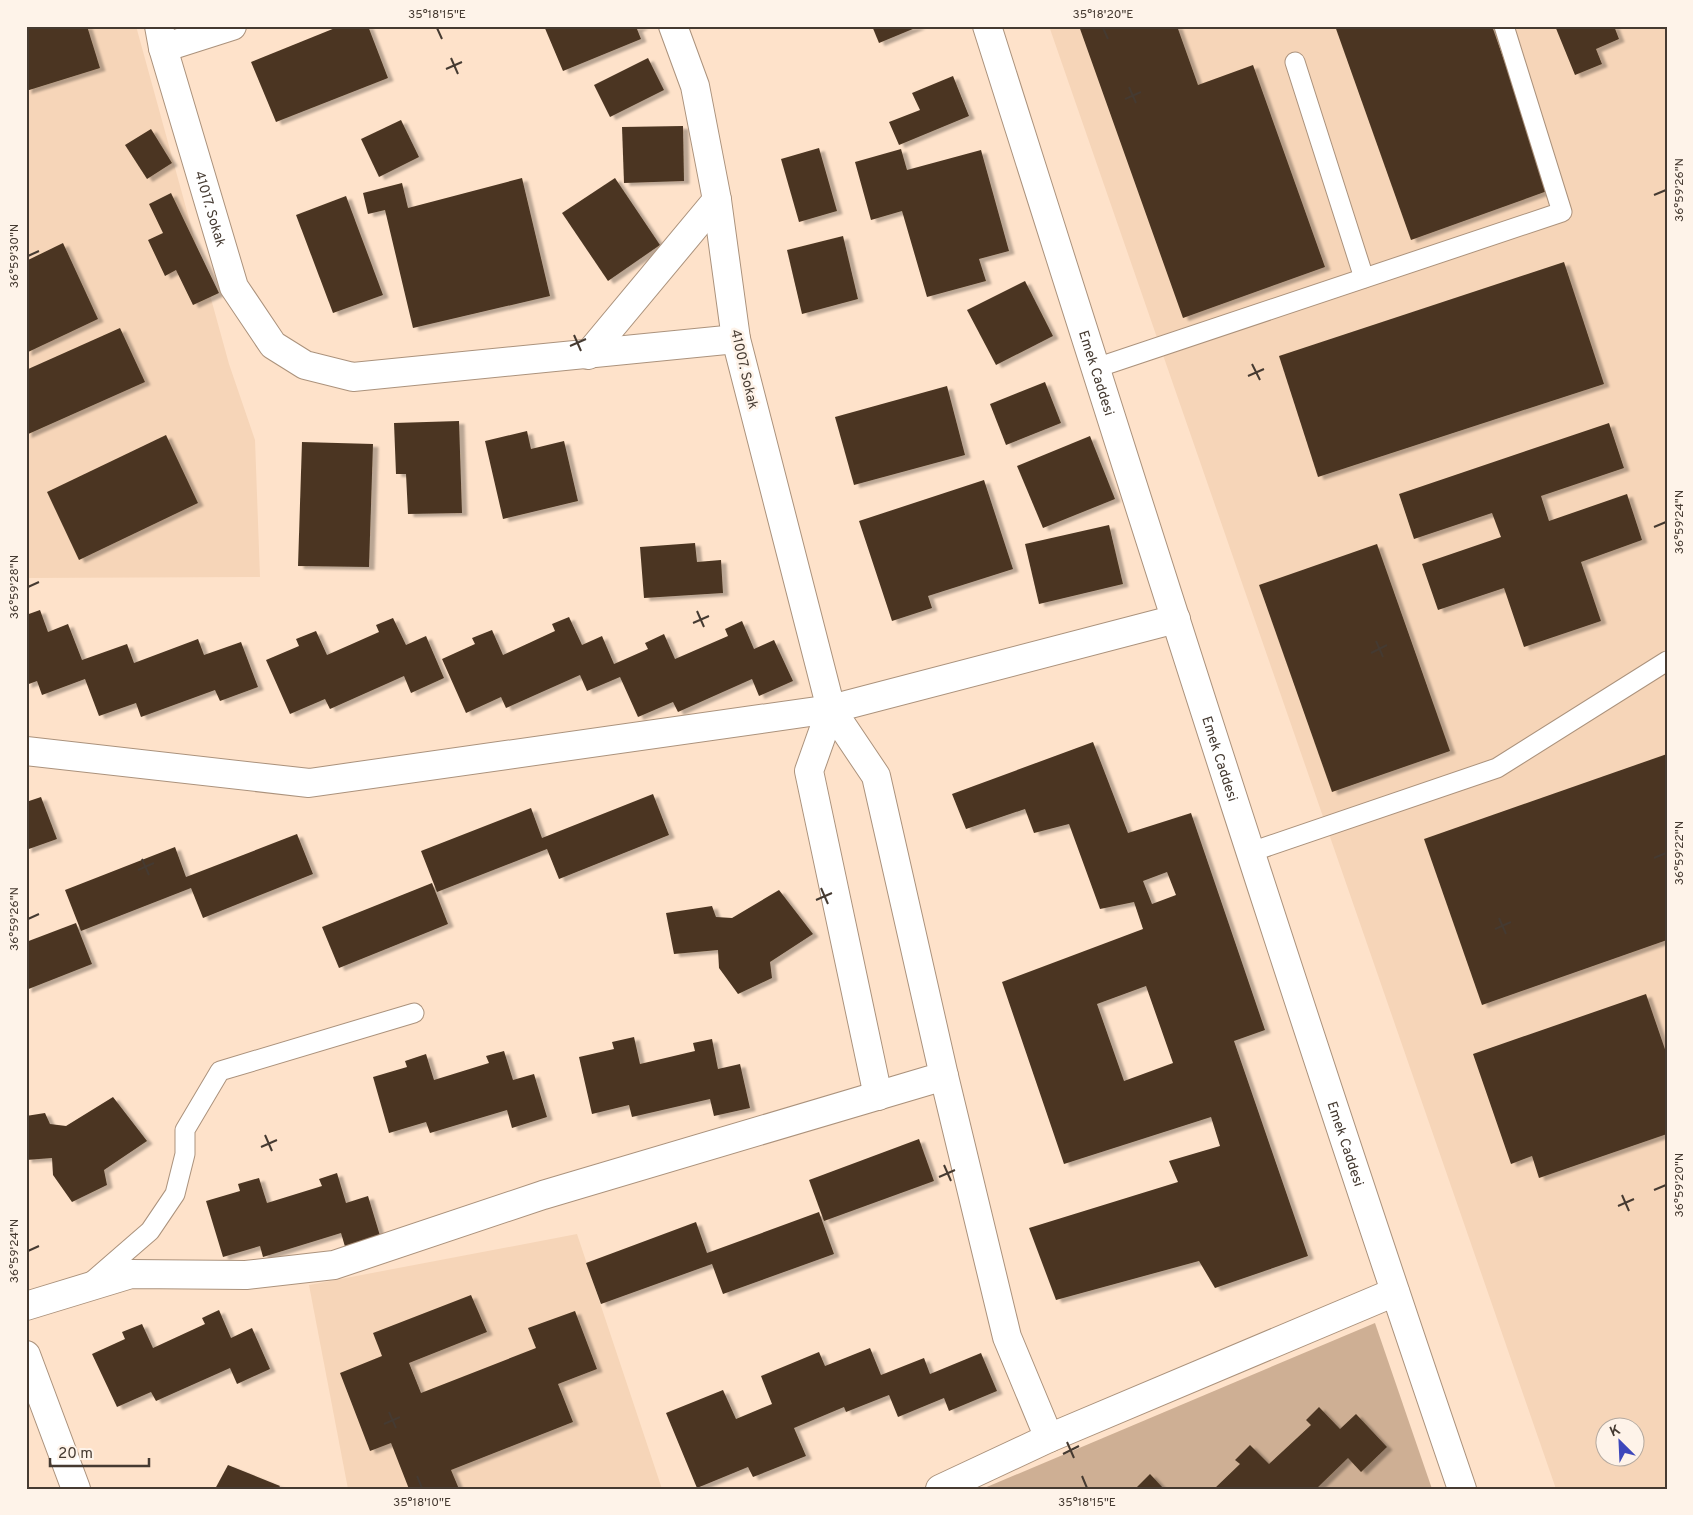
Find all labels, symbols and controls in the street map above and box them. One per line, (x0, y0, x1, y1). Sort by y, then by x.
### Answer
text: 35°18'15"E (408, 7, 466, 23)
text: 35°18'20"E (1072, 7, 1134, 23)
text: 36°59'26"N (1672, 158, 1688, 222)
street label: 41017. Sokak (190, 169, 229, 249)
text: 36°59'30"N (7, 224, 23, 288)
street label: 41007. Sokak (726, 328, 761, 411)
street label: Emek Caddesi (1074, 329, 1117, 418)
text: 36°59'24"N (1672, 490, 1688, 554)
text: 36°59'28"N (7, 555, 23, 619)
street label: Emek Caddesi (1197, 714, 1241, 804)
text: 36°59'22"N (1672, 821, 1688, 885)
text: 36°59'26"N (7, 887, 23, 951)
street label: Emek Caddesi (1323, 1100, 1366, 1189)
text: 36°59'20"N (1672, 1153, 1688, 1217)
text: 36°59'24"N (7, 1219, 23, 1283)
north arrow (1596, 1418, 1646, 1468)
text: K (1607, 1422, 1623, 1441)
scale bar (50, 1435, 149, 1467)
text: 20 m (58, 1445, 93, 1464)
text: 35°18'10"E (393, 1495, 451, 1511)
text: 35°18'15"E (1058, 1495, 1116, 1511)

